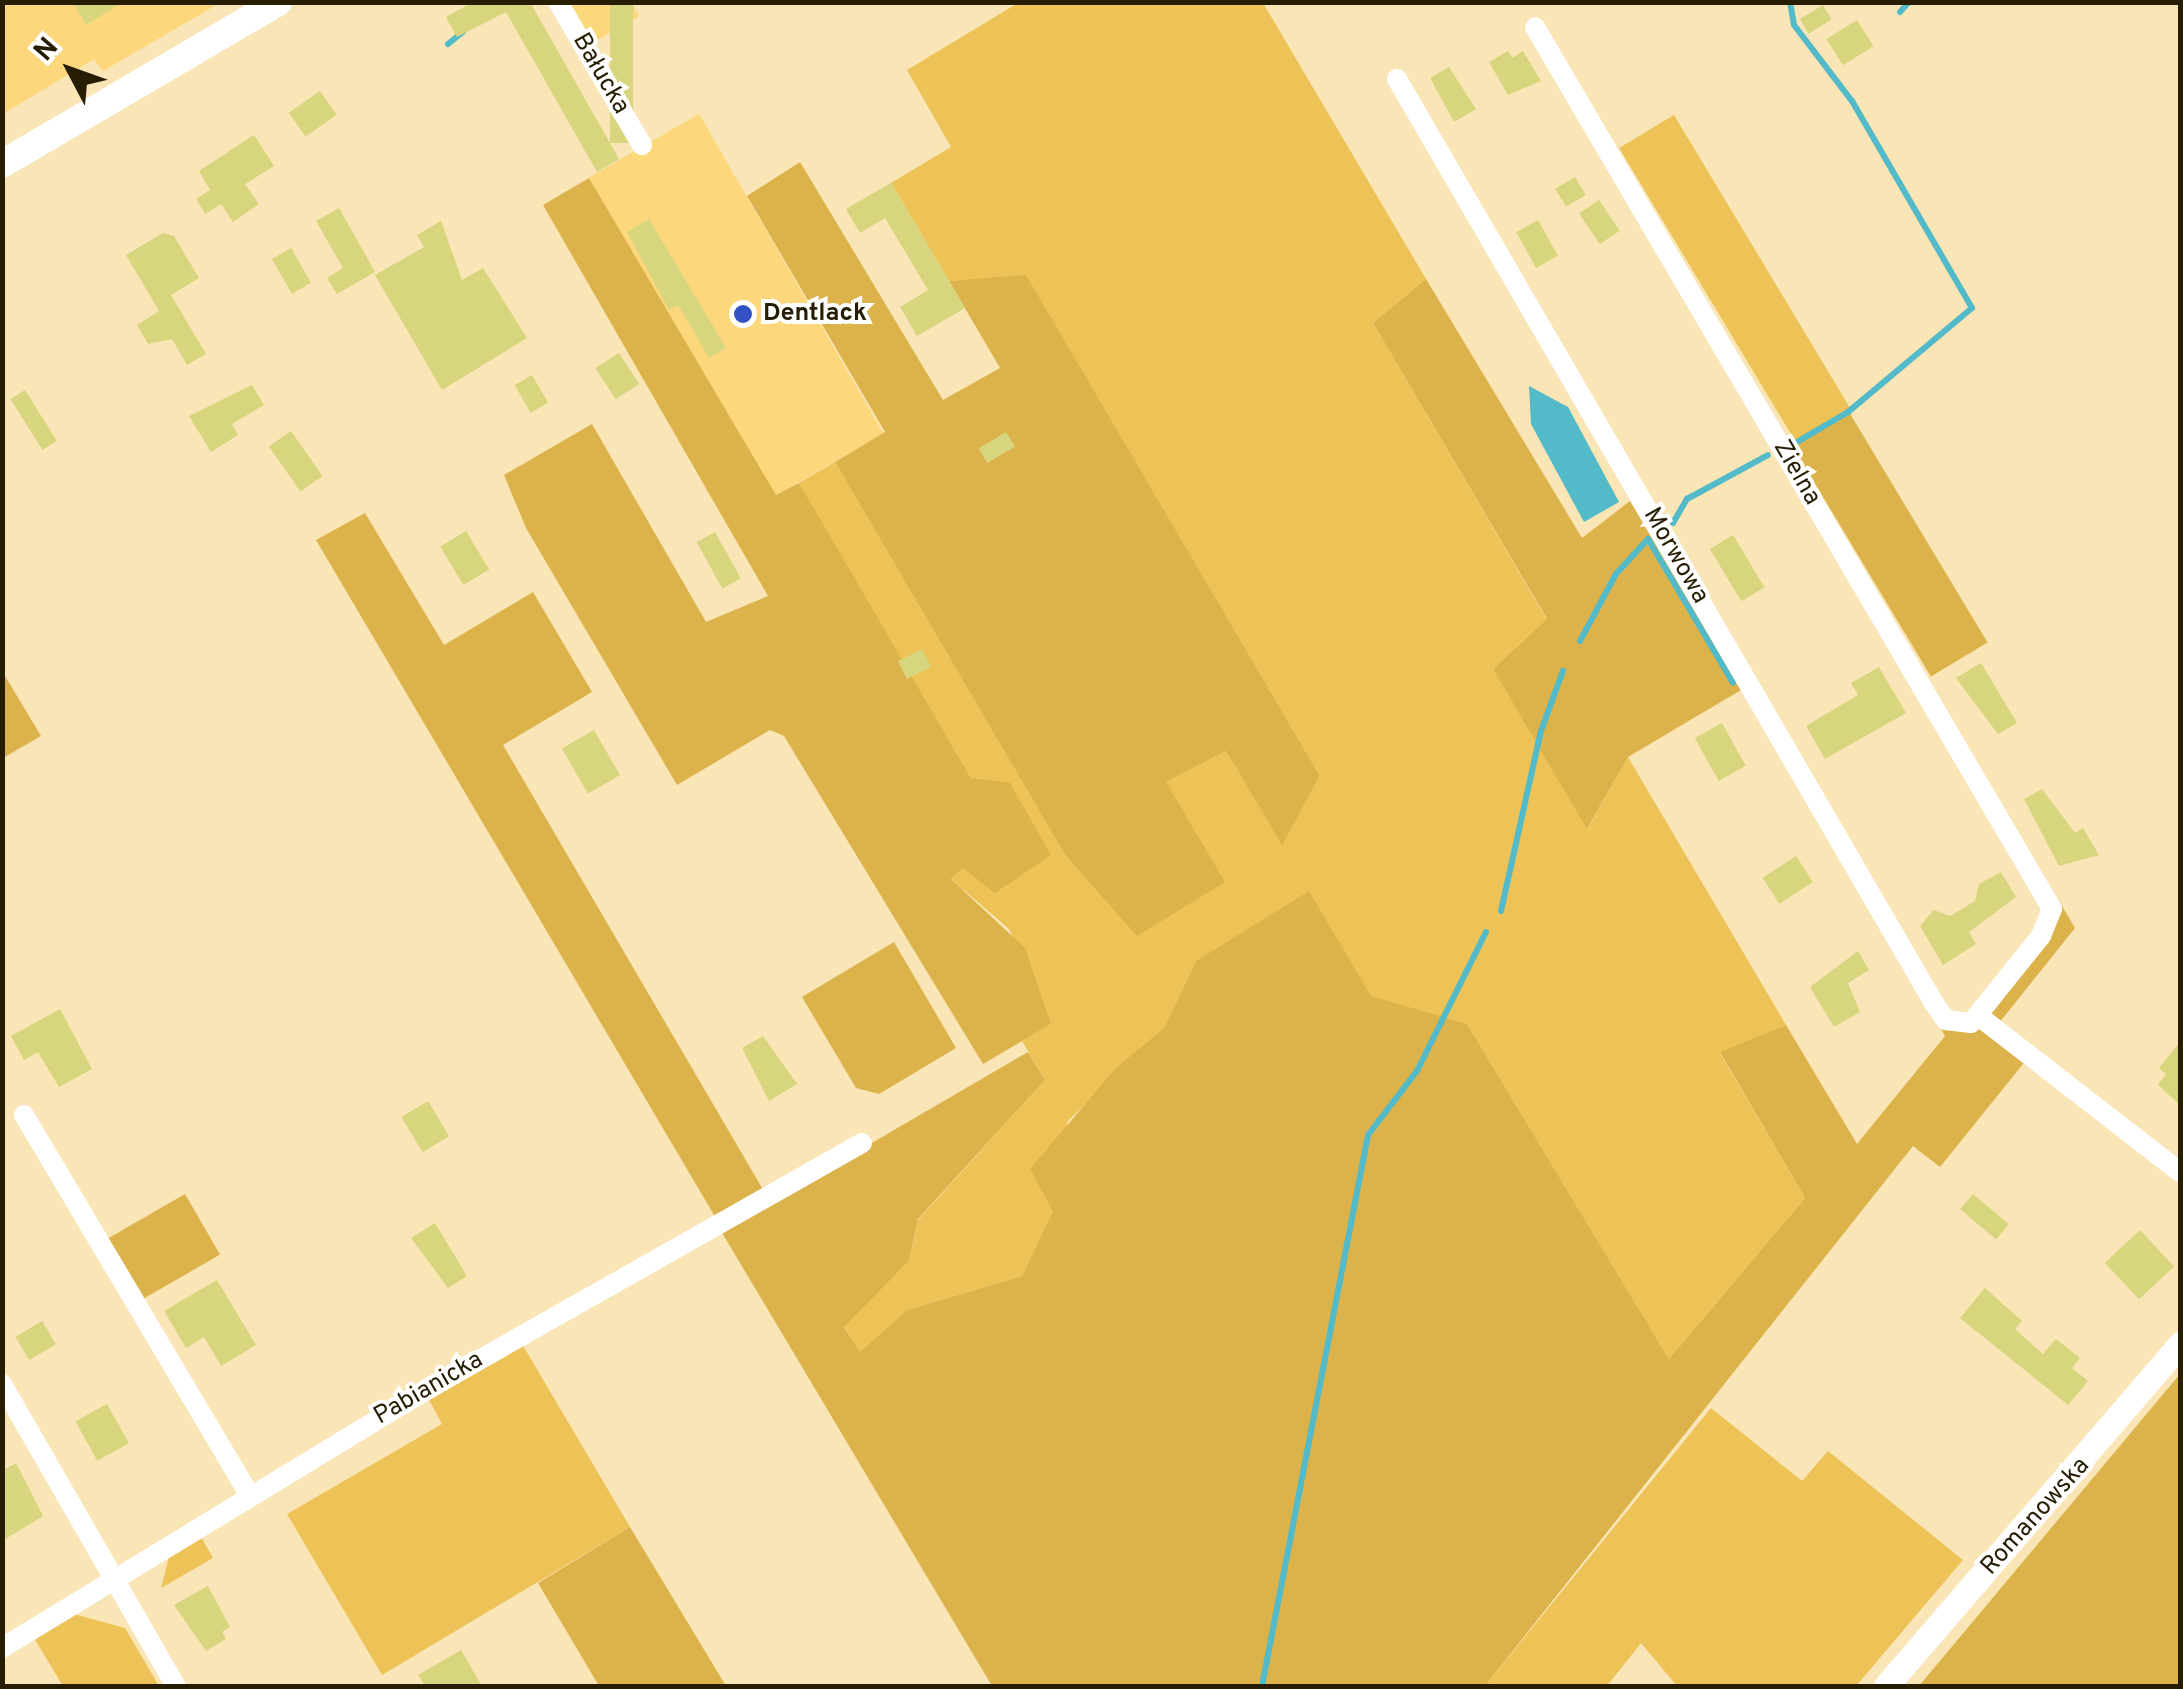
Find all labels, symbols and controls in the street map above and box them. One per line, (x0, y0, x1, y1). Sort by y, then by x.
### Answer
north arrow (20, 20, 120, 120)
street label: Bałucka (565, 28, 635, 120)
text: N (27, 31, 68, 70)
place label: Dentlack (763, 299, 867, 329)
marker: Dentlack (732, 303, 754, 325)
street label: Zielna (1766, 435, 1826, 511)
street label: Morwowa (1636, 503, 1714, 609)
street label: Pabianicka (369, 1346, 489, 1432)
street label: Romanowska (1975, 1452, 2097, 1582)

